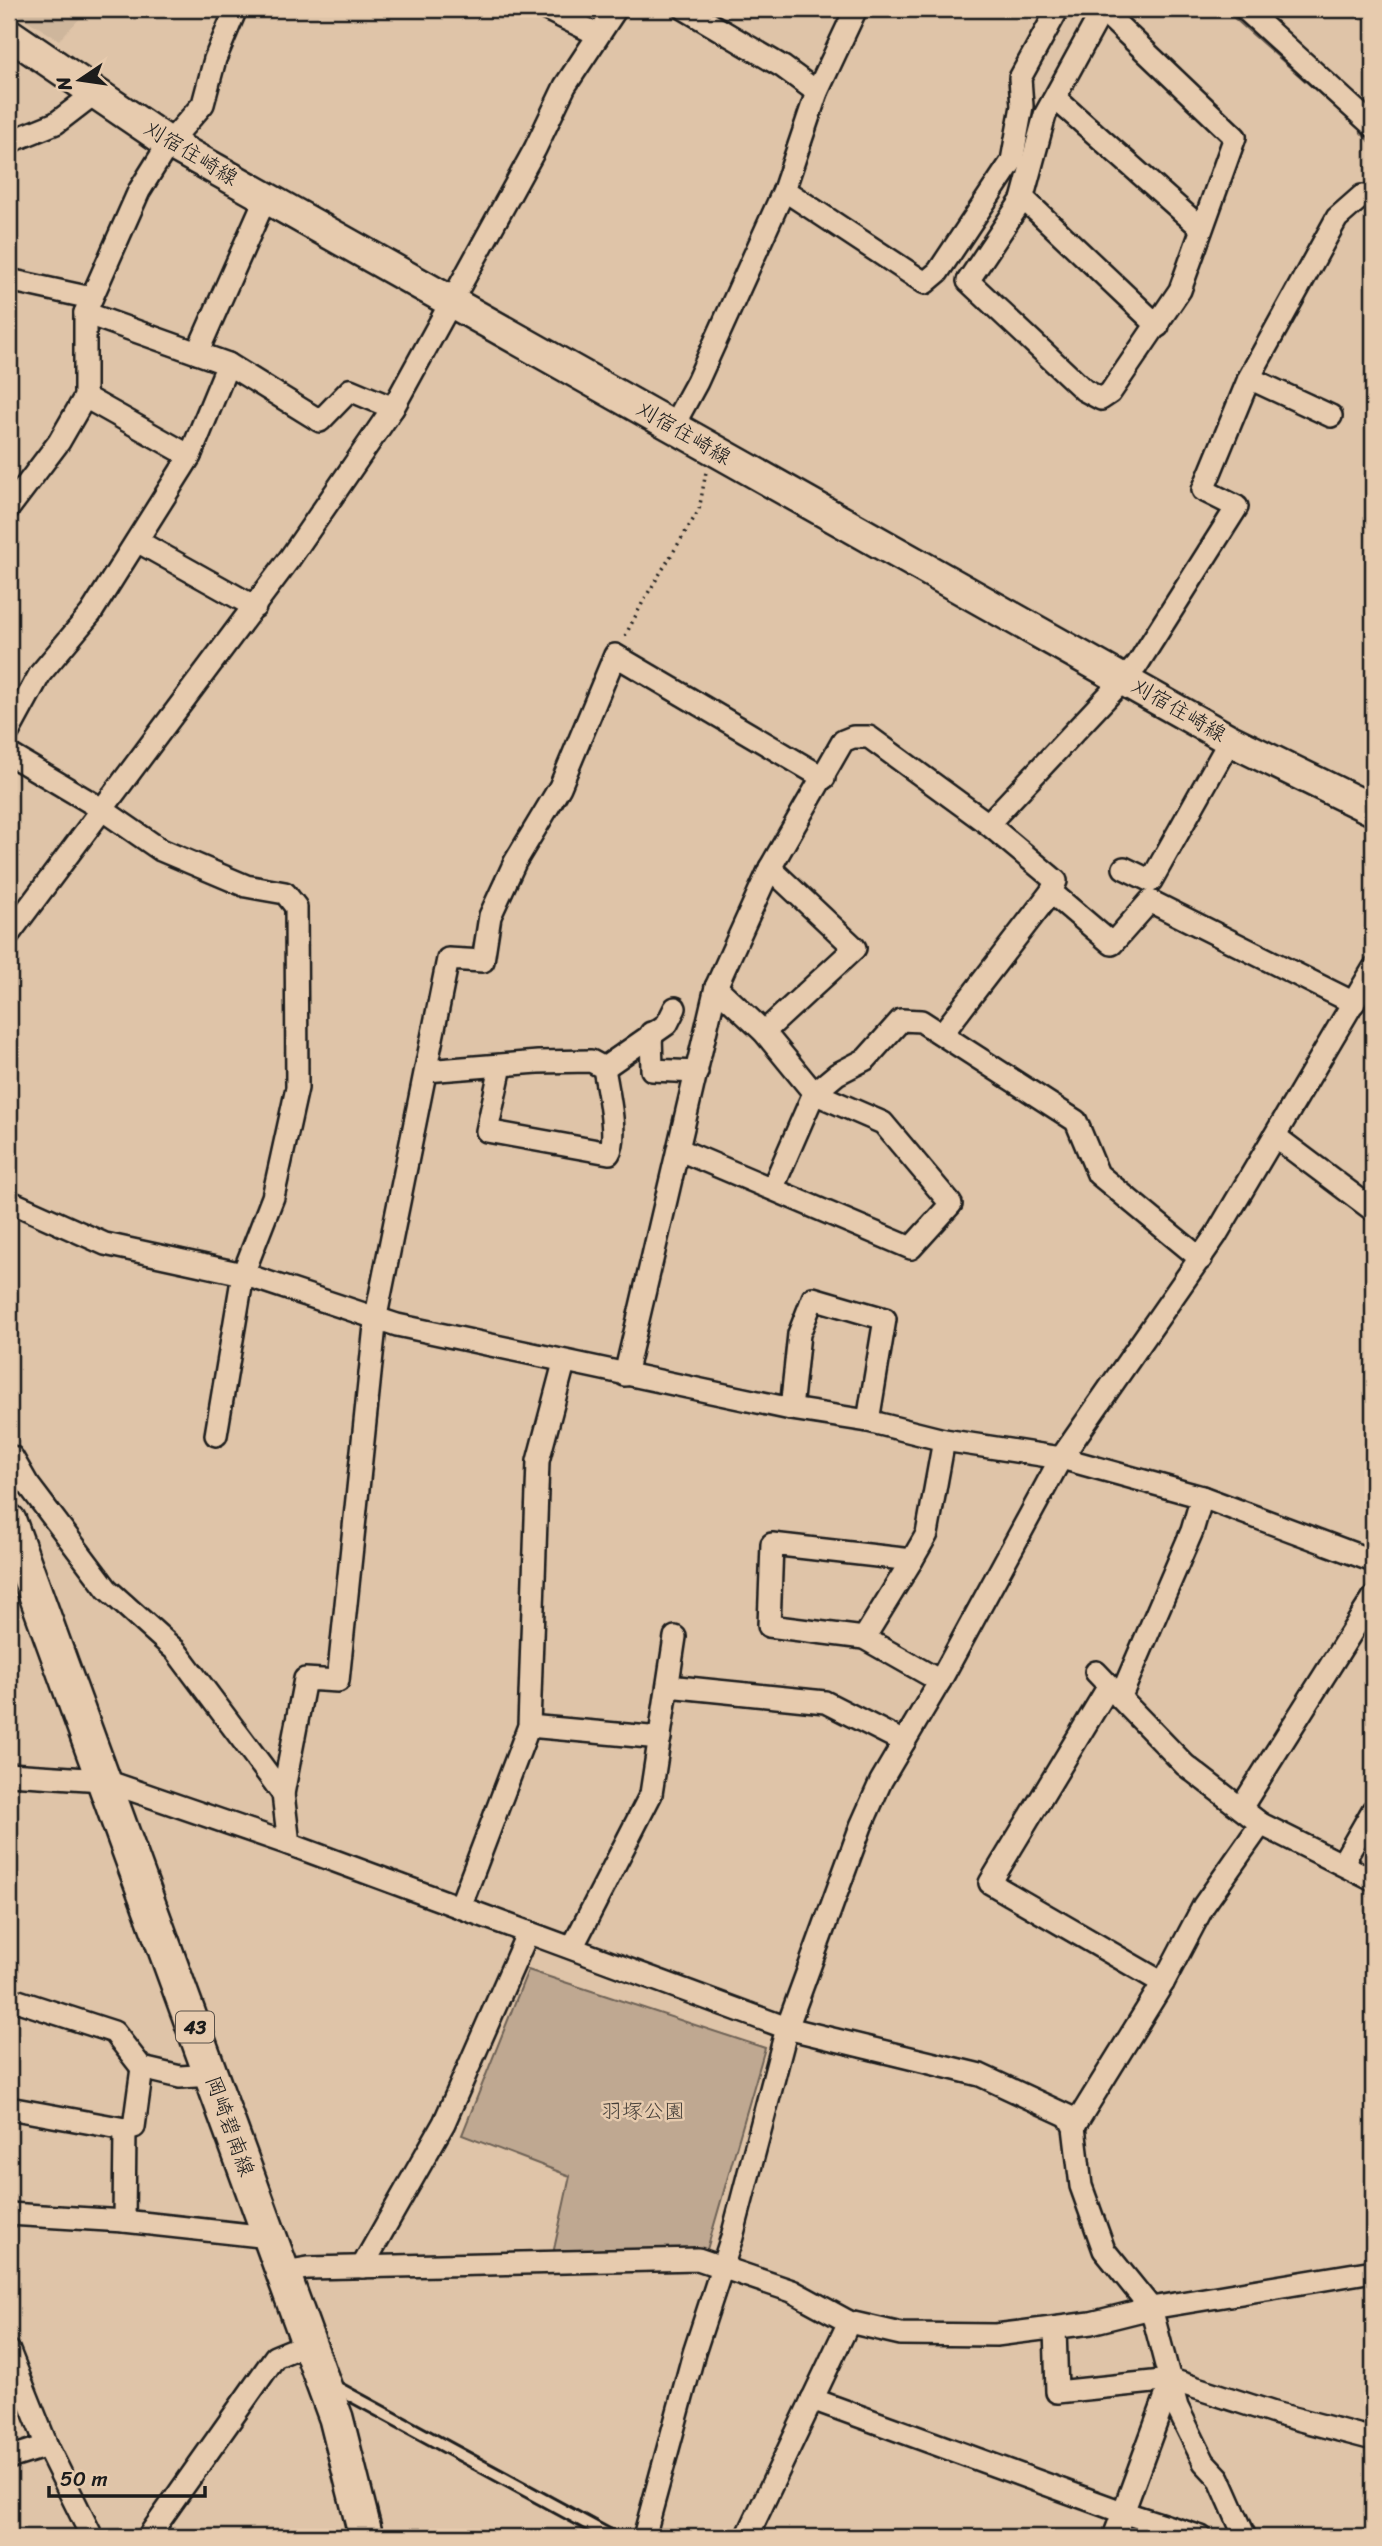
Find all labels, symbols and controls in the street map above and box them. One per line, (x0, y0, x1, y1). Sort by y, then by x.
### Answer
north arrow (46, 46, 116, 116)
text: N (46, 73, 82, 95)
street label: 刈宿住崎線 (136, 110, 246, 196)
street label: 刈宿住崎線 (629, 390, 739, 476)
street label: 刈宿住崎線 (1124, 667, 1234, 753)
road number: 43 (176, 2011, 214, 2042)
street label: 岡崎碧南線 (194, 2070, 266, 2182)
park label: 羽塚公園 (601, 2092, 685, 2130)
scale bar (49, 2455, 205, 2499)
text: 50 m (60, 2460, 108, 2498)

